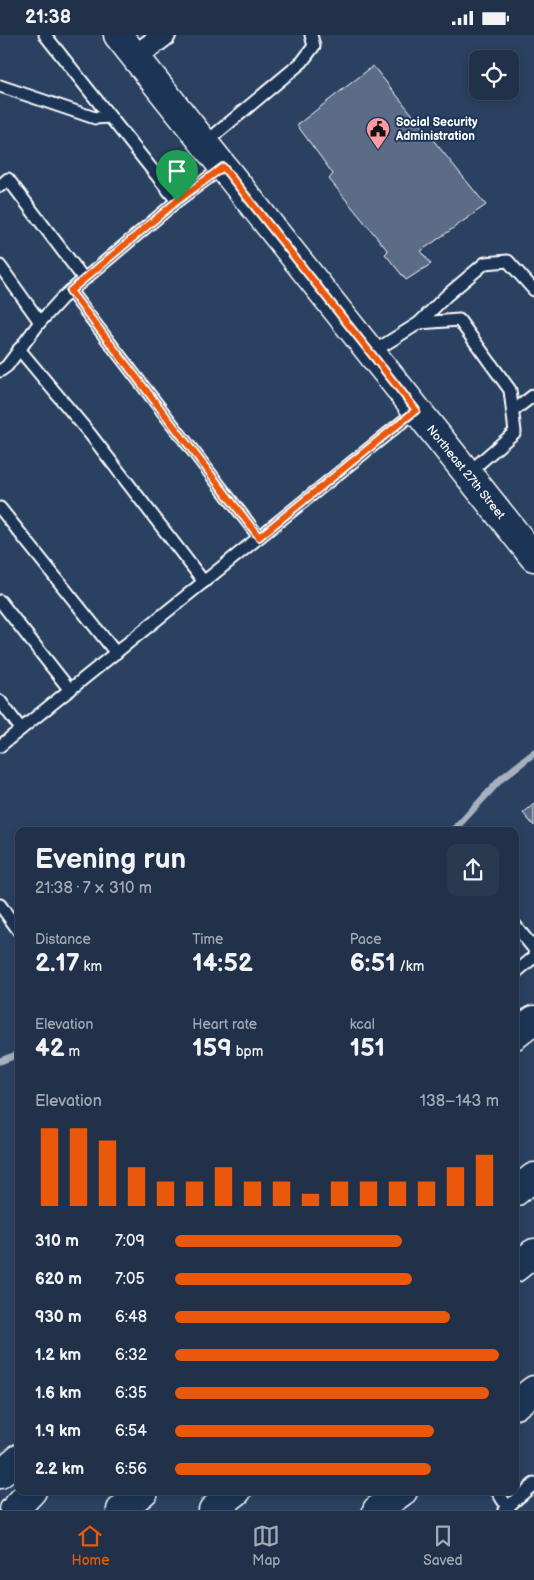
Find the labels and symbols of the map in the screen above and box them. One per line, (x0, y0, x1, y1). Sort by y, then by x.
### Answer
place label: Social Security Administration (395, 115, 478, 144)
public building icon: Social Security Administration (365, 116, 391, 150)
pin (156, 150, 198, 201)
street label: Northeast 27th Street (423, 422, 508, 523)

